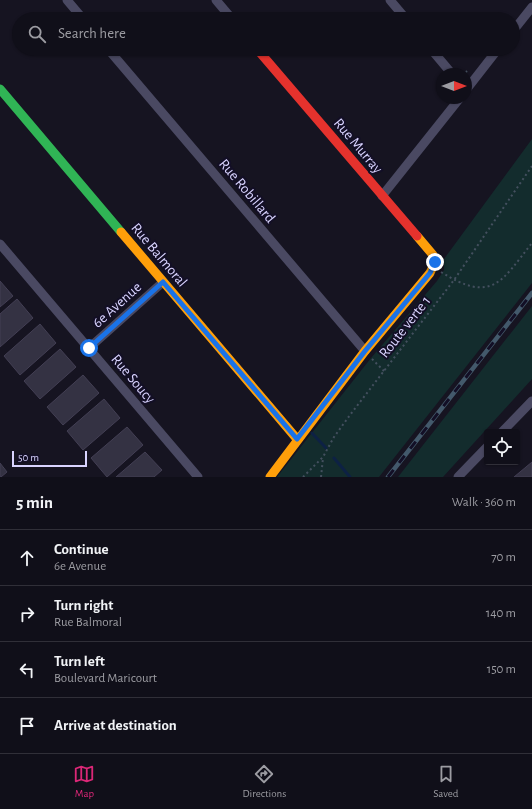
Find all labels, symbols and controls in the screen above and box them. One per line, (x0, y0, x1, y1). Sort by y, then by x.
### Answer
search box (12, 12, 520, 56)
icon: search (26, 23, 48, 45)
text: Search here (58, 26, 126, 41)
north arrow (436, 68, 472, 104)
street label: Rue Murray (331, 116, 386, 177)
street label: Rue Robillard (216, 156, 278, 226)
street label: Rue Balmoral (128, 220, 190, 290)
route end (426, 253, 444, 271)
street label: 6e Avenue (90, 279, 144, 331)
street label: Route verte 1 (376, 293, 434, 361)
route start (80, 339, 98, 357)
street label: Rue Soucy (108, 352, 158, 407)
map controls (484, 429, 520, 465)
button: locate (484, 429, 520, 465)
scale bar (12, 449, 87, 468)
text: 50 m (18, 452, 39, 463)
text: 5 min (16, 494, 53, 511)
text: Walk · 360 m (452, 496, 516, 509)
text: Continue (54, 542, 109, 557)
icon: ahead (16, 547, 38, 569)
text: 70 m (491, 551, 516, 564)
text: 6e Avenue (54, 560, 106, 573)
text: Turn right (54, 598, 113, 613)
icon: right (16, 603, 38, 625)
text: 140 m (486, 607, 516, 620)
text: Rue Balmoral (54, 616, 122, 629)
text: Turn left (54, 654, 105, 669)
icon: left (16, 659, 38, 681)
text: 150 m (487, 663, 516, 676)
text: Boulevard Maricourt (54, 672, 157, 685)
icon: arrive (16, 715, 38, 737)
text: Arrive at destination (54, 718, 177, 733)
tab: Map (73, 763, 95, 800)
tab: Directions (242, 763, 286, 800)
tab: Saved (433, 763, 458, 800)

